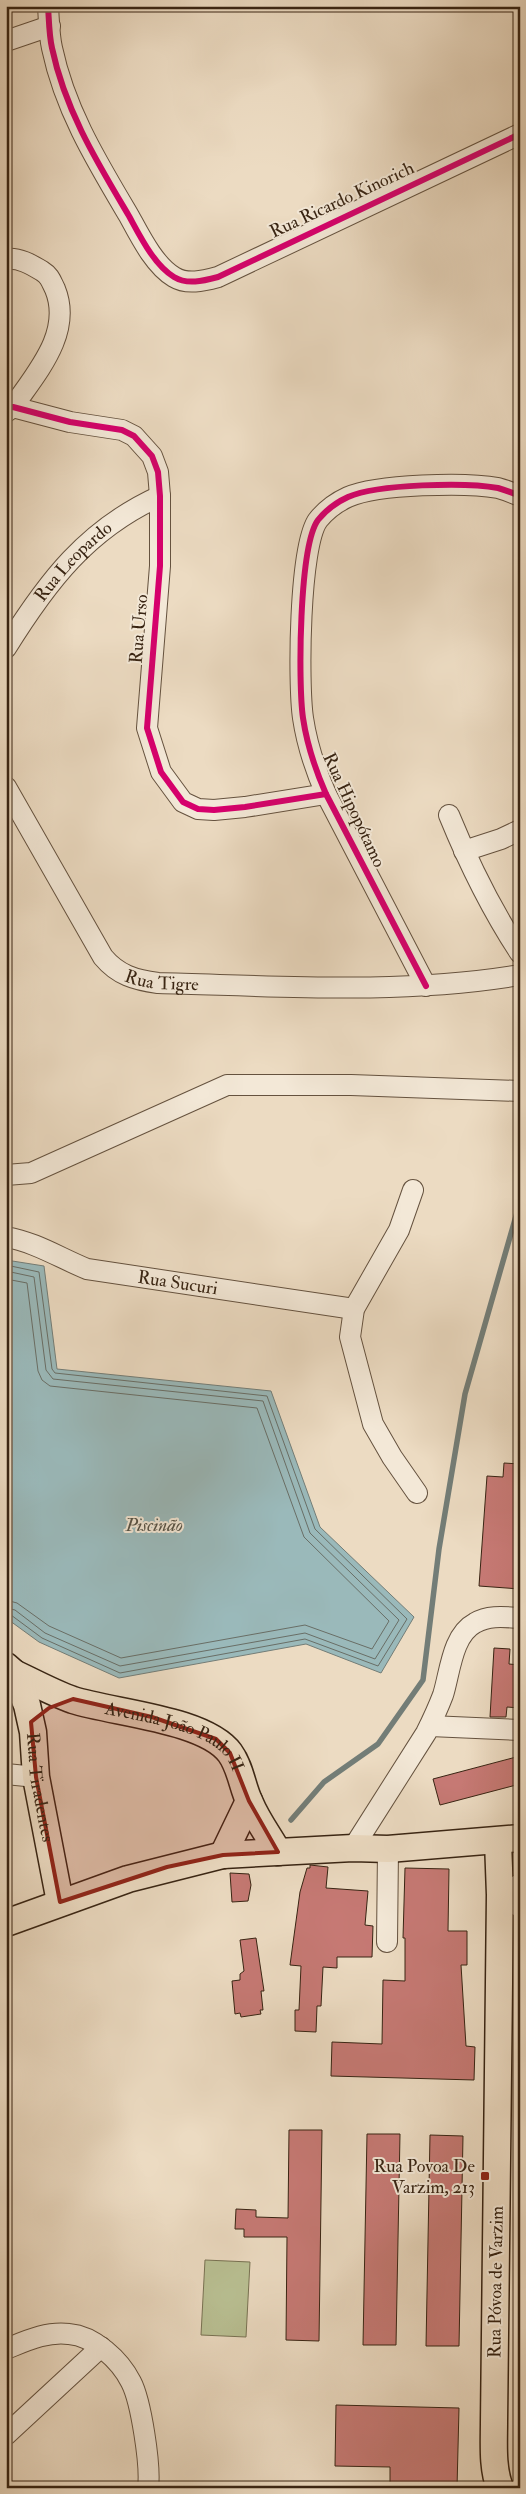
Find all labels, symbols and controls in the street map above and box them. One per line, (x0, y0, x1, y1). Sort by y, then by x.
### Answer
street label: Rua Ricardo Kinorich (266, 156, 418, 244)
street label: Rua Leopardo (29, 516, 117, 606)
street label: Rua Urso (125, 593, 154, 665)
street label: Rua Hipopótamo (317, 749, 391, 871)
street label: Rua Tigre (122, 964, 200, 996)
street label: Rua Sucuri (136, 1265, 219, 1300)
water label: Piscinão (124, 1513, 183, 1537)
street label: Avenida João Paulo II (102, 1696, 249, 1774)
street label: Rua Tiradentes (22, 1732, 60, 1844)
place label: Rua Povoa De Varzim, 213 (374, 2155, 475, 2199)
marker: Rua Povoa De Varzim, 213 (479, 2170, 491, 2182)
street label: Rua Póvoa de Varzim (483, 2206, 509, 2358)

